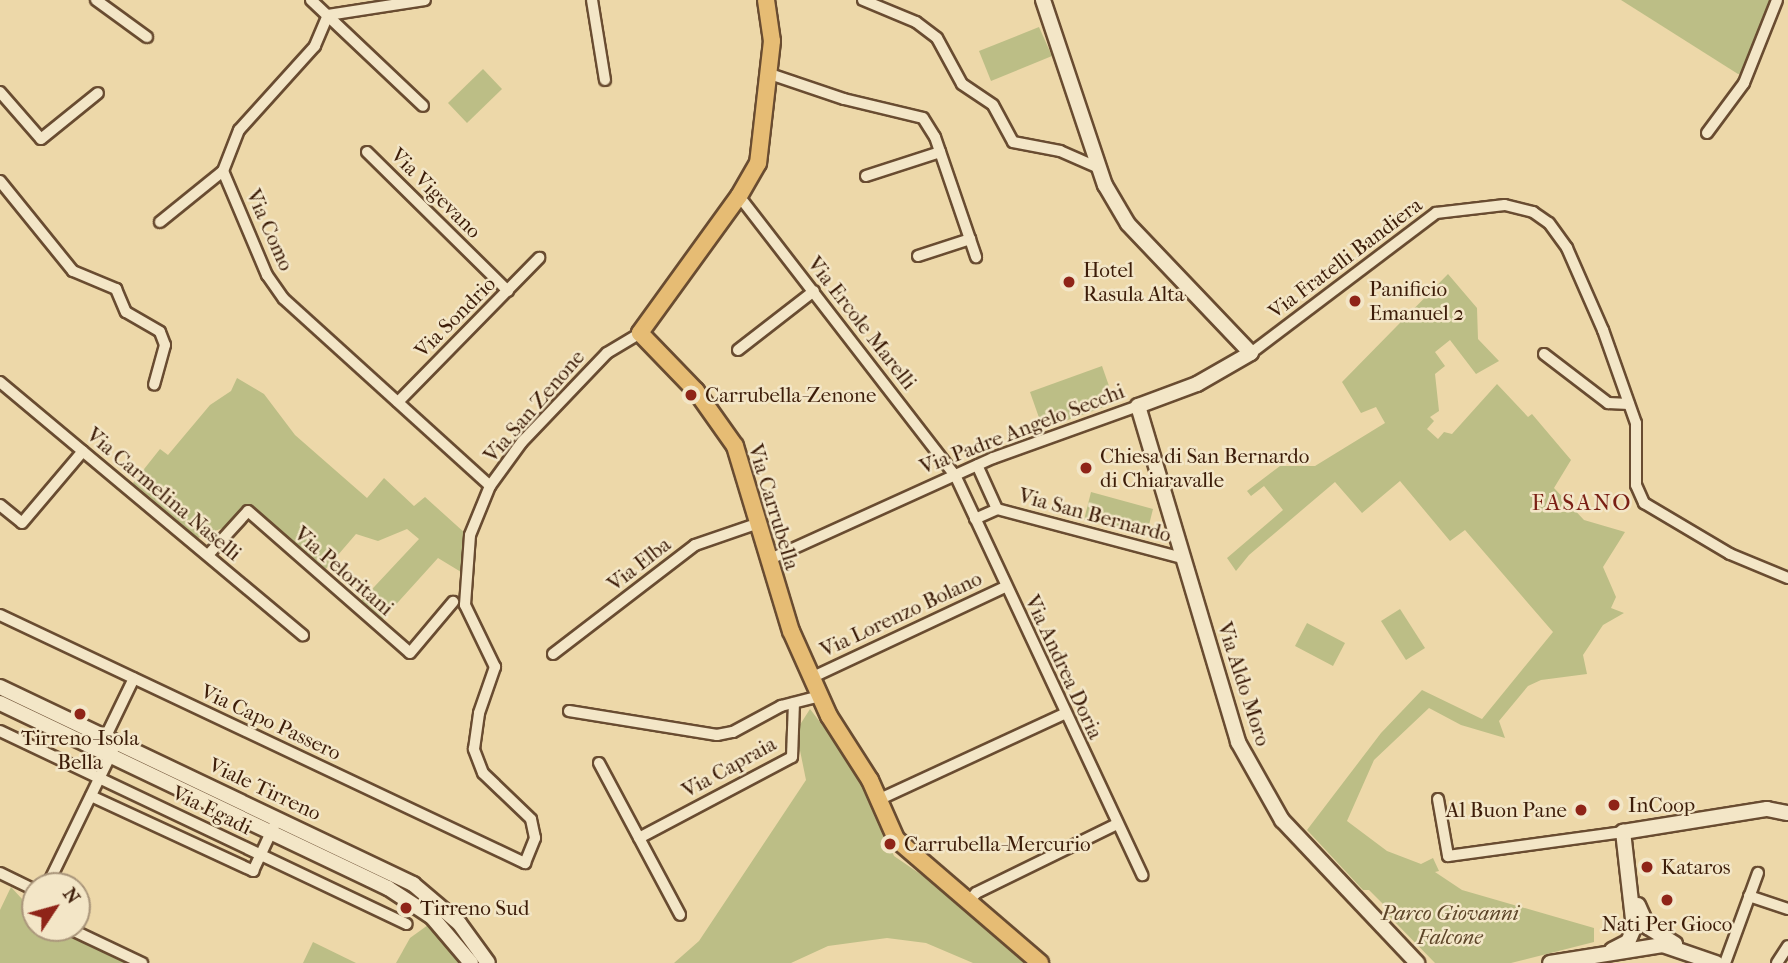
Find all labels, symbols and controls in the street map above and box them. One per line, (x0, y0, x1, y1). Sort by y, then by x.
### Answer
street label: Via Vigevano (385, 142, 487, 244)
street label: Via Como (241, 185, 299, 275)
street label: Via Fratelli Bandiera (1263, 192, 1427, 324)
street label: Via Ercole Marelli (802, 251, 922, 395)
place label: Hotel Rasula Alta (1083, 257, 1184, 307)
street label: Via Sondrio (409, 271, 501, 363)
marker: Hotel Rasula Alta (1061, 274, 1077, 290)
place label: Panificio Emanuel 2 (1369, 276, 1464, 326)
marker: Panificio Emanuel 2 (1347, 293, 1363, 309)
street label: Via San Zenone (478, 345, 590, 467)
street label: Via Padre Angelo Secchi (916, 378, 1128, 480)
place label: Carrubella-Zenone (705, 382, 876, 408)
marker: Carrubella-Zenone (683, 387, 699, 403)
street label: Via Carmelina Naselli (82, 422, 246, 566)
street label: Via Carrubella (743, 441, 805, 573)
place label: Chiesa di San Bernardo di Chiaravalle (1100, 443, 1309, 493)
marker: Chiesa di San Bernardo di Chiaravalle (1078, 460, 1094, 476)
street label: Via San Bernardo (1016, 483, 1174, 547)
district label: FASANO (1532, 489, 1632, 517)
street label: Via Peloritani (289, 521, 399, 621)
street label: Via Elba (602, 532, 676, 596)
street label: Via Lorenzo Bolano (816, 565, 986, 663)
street label: Via Andrea Doria (1020, 591, 1108, 743)
street label: Via Aldo Moro (1212, 619, 1276, 749)
street label: Via Capo Passero (197, 678, 345, 766)
marker: Tirreno-Isola Bella (72, 706, 88, 722)
place label: Tirreno-Isola Bella (21, 725, 139, 775)
street label: Via Capraia (678, 731, 780, 803)
street label: Viale Tirreno (205, 752, 325, 826)
street label: Via Egadi (168, 780, 256, 840)
place label: InCoop (1628, 792, 1695, 818)
place label: Al Buon Pane (1446, 797, 1567, 823)
marker: InCoop (1606, 797, 1622, 813)
marker: Al Buon Pane (1573, 802, 1589, 818)
place label: Carrubella-Mercurio (904, 831, 1091, 857)
marker: Carrubella-Mercurio (882, 836, 898, 852)
place label: Kataros (1661, 854, 1731, 880)
marker: Kataros (1639, 859, 1655, 875)
north arrow (21, 872, 91, 942)
text: N (58, 884, 85, 908)
marker: Nati Per Gioco (1659, 892, 1675, 908)
place label: Tirreno Sud (420, 895, 529, 921)
marker: Tirreno Sud (398, 900, 414, 916)
park label: Parco Giovanni Falcone (1381, 900, 1519, 950)
place label: Nati Per Gioco (1602, 911, 1732, 937)

